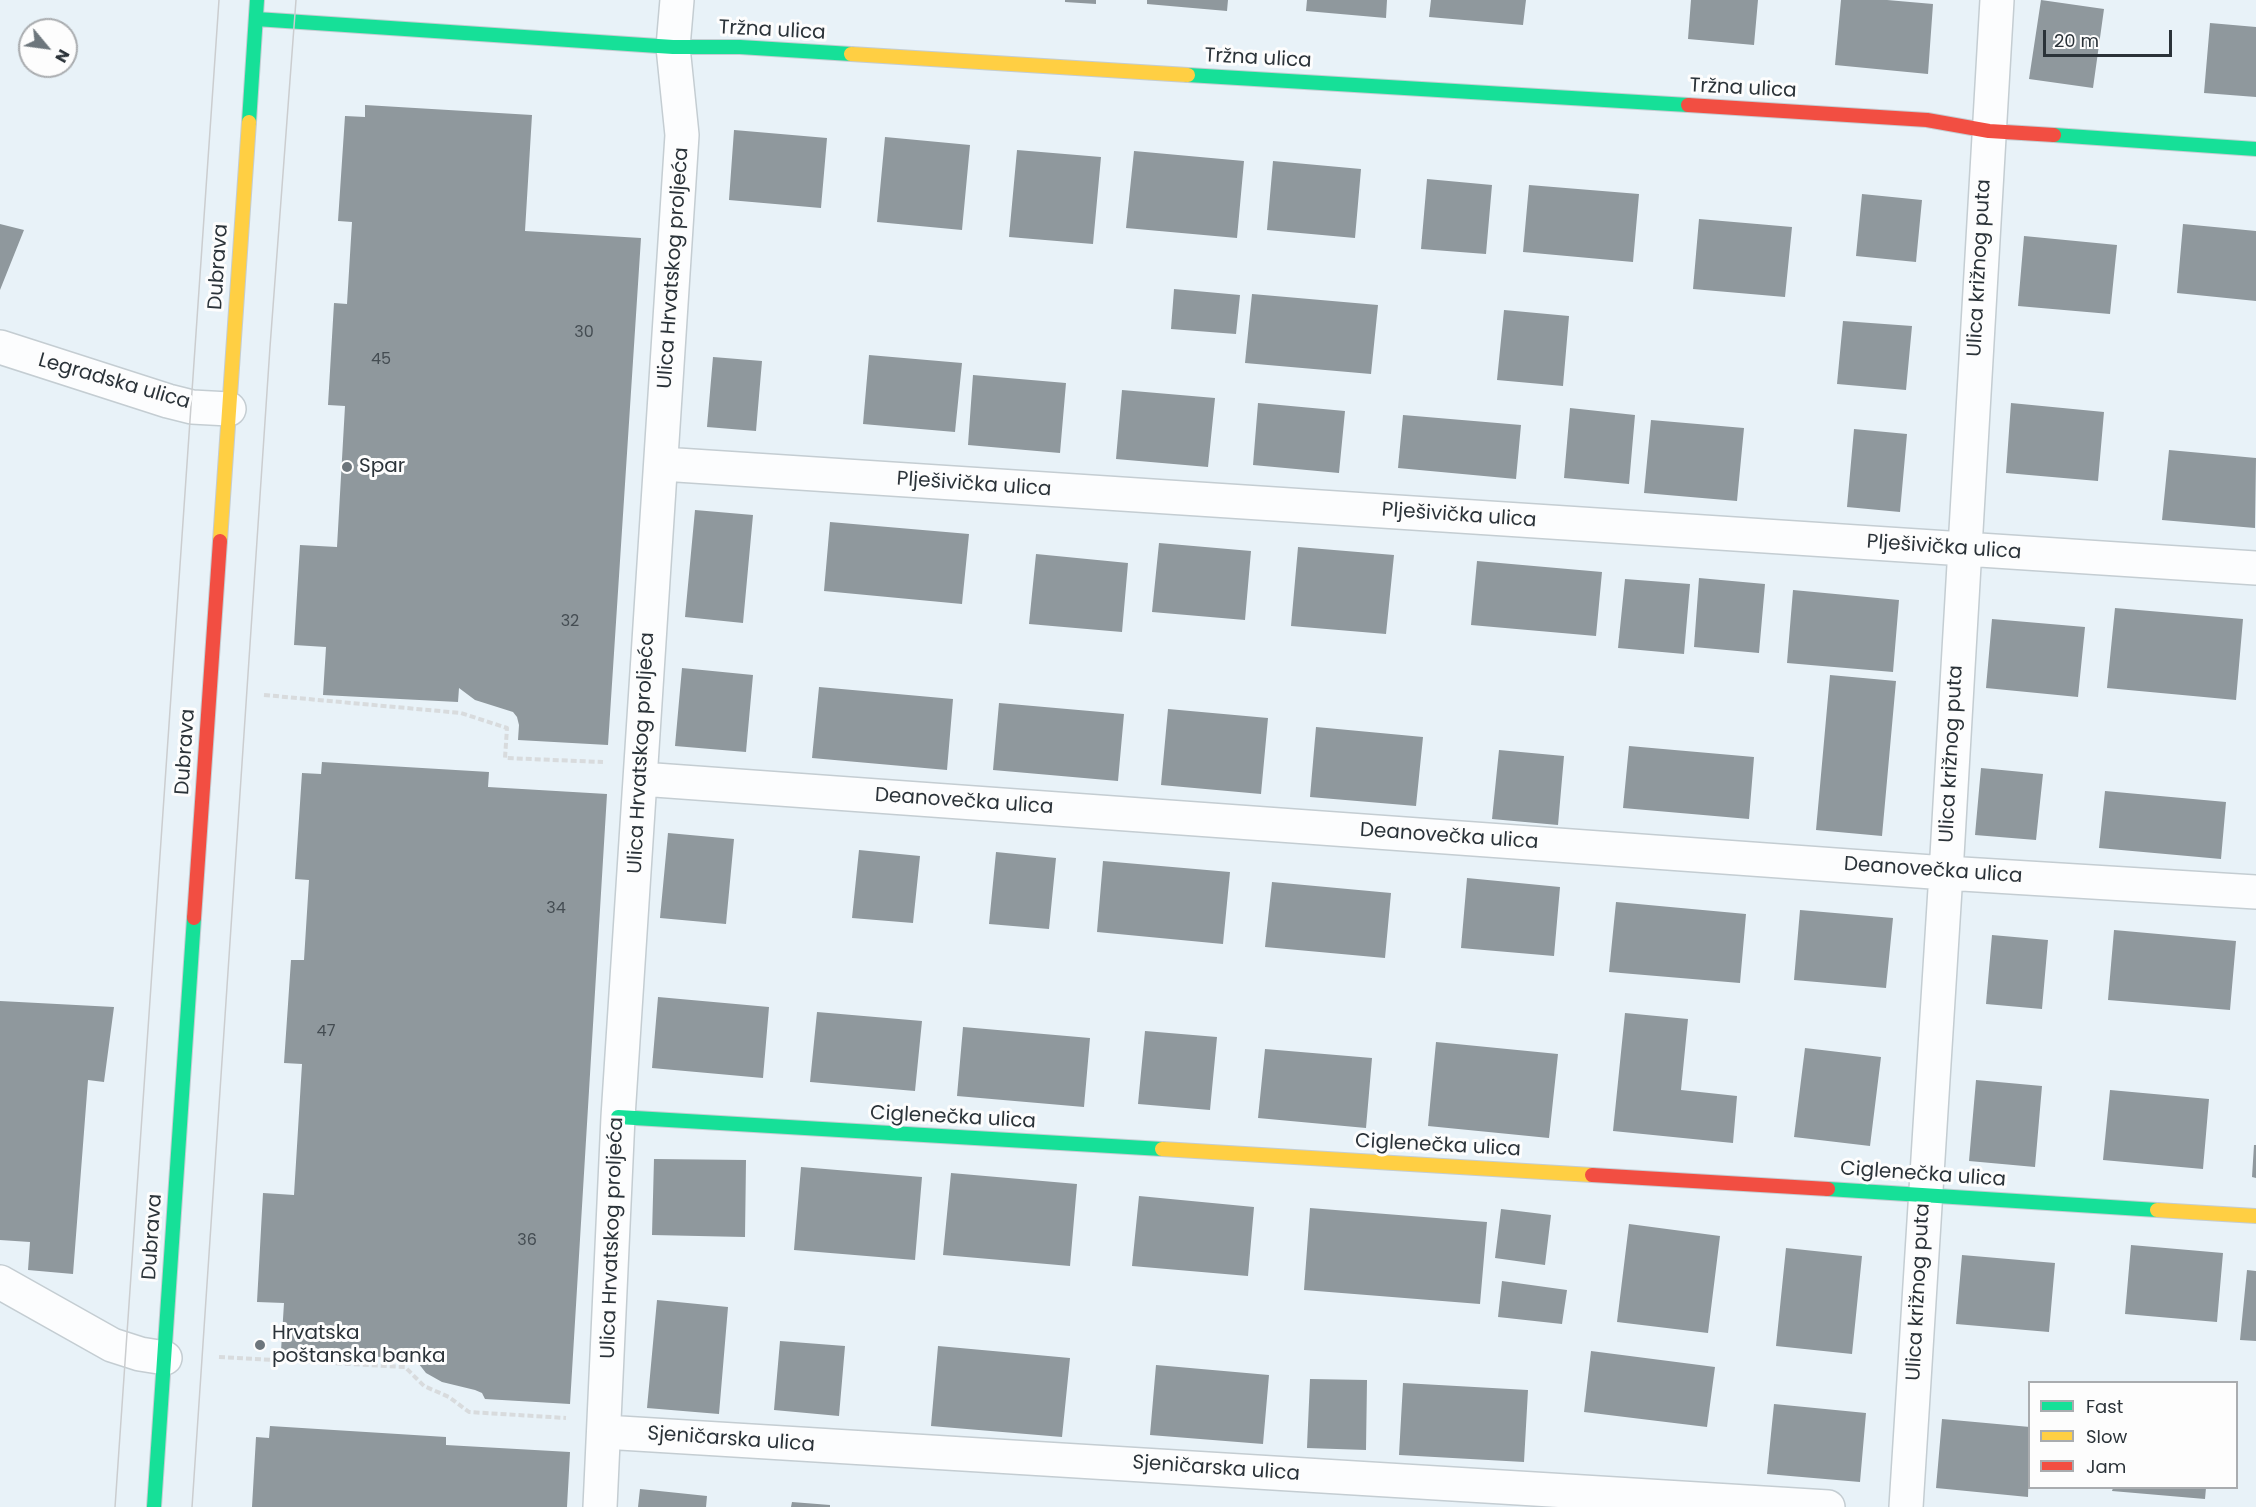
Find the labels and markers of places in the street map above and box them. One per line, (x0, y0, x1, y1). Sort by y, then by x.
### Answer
place label: Spar (359, 455, 405, 479)
marker: Spar (340, 460, 354, 474)
place label: Hrvatska poštanska banka (272, 1322, 446, 1369)
marker: Hrvatska poštanska banka (253, 1338, 267, 1352)

